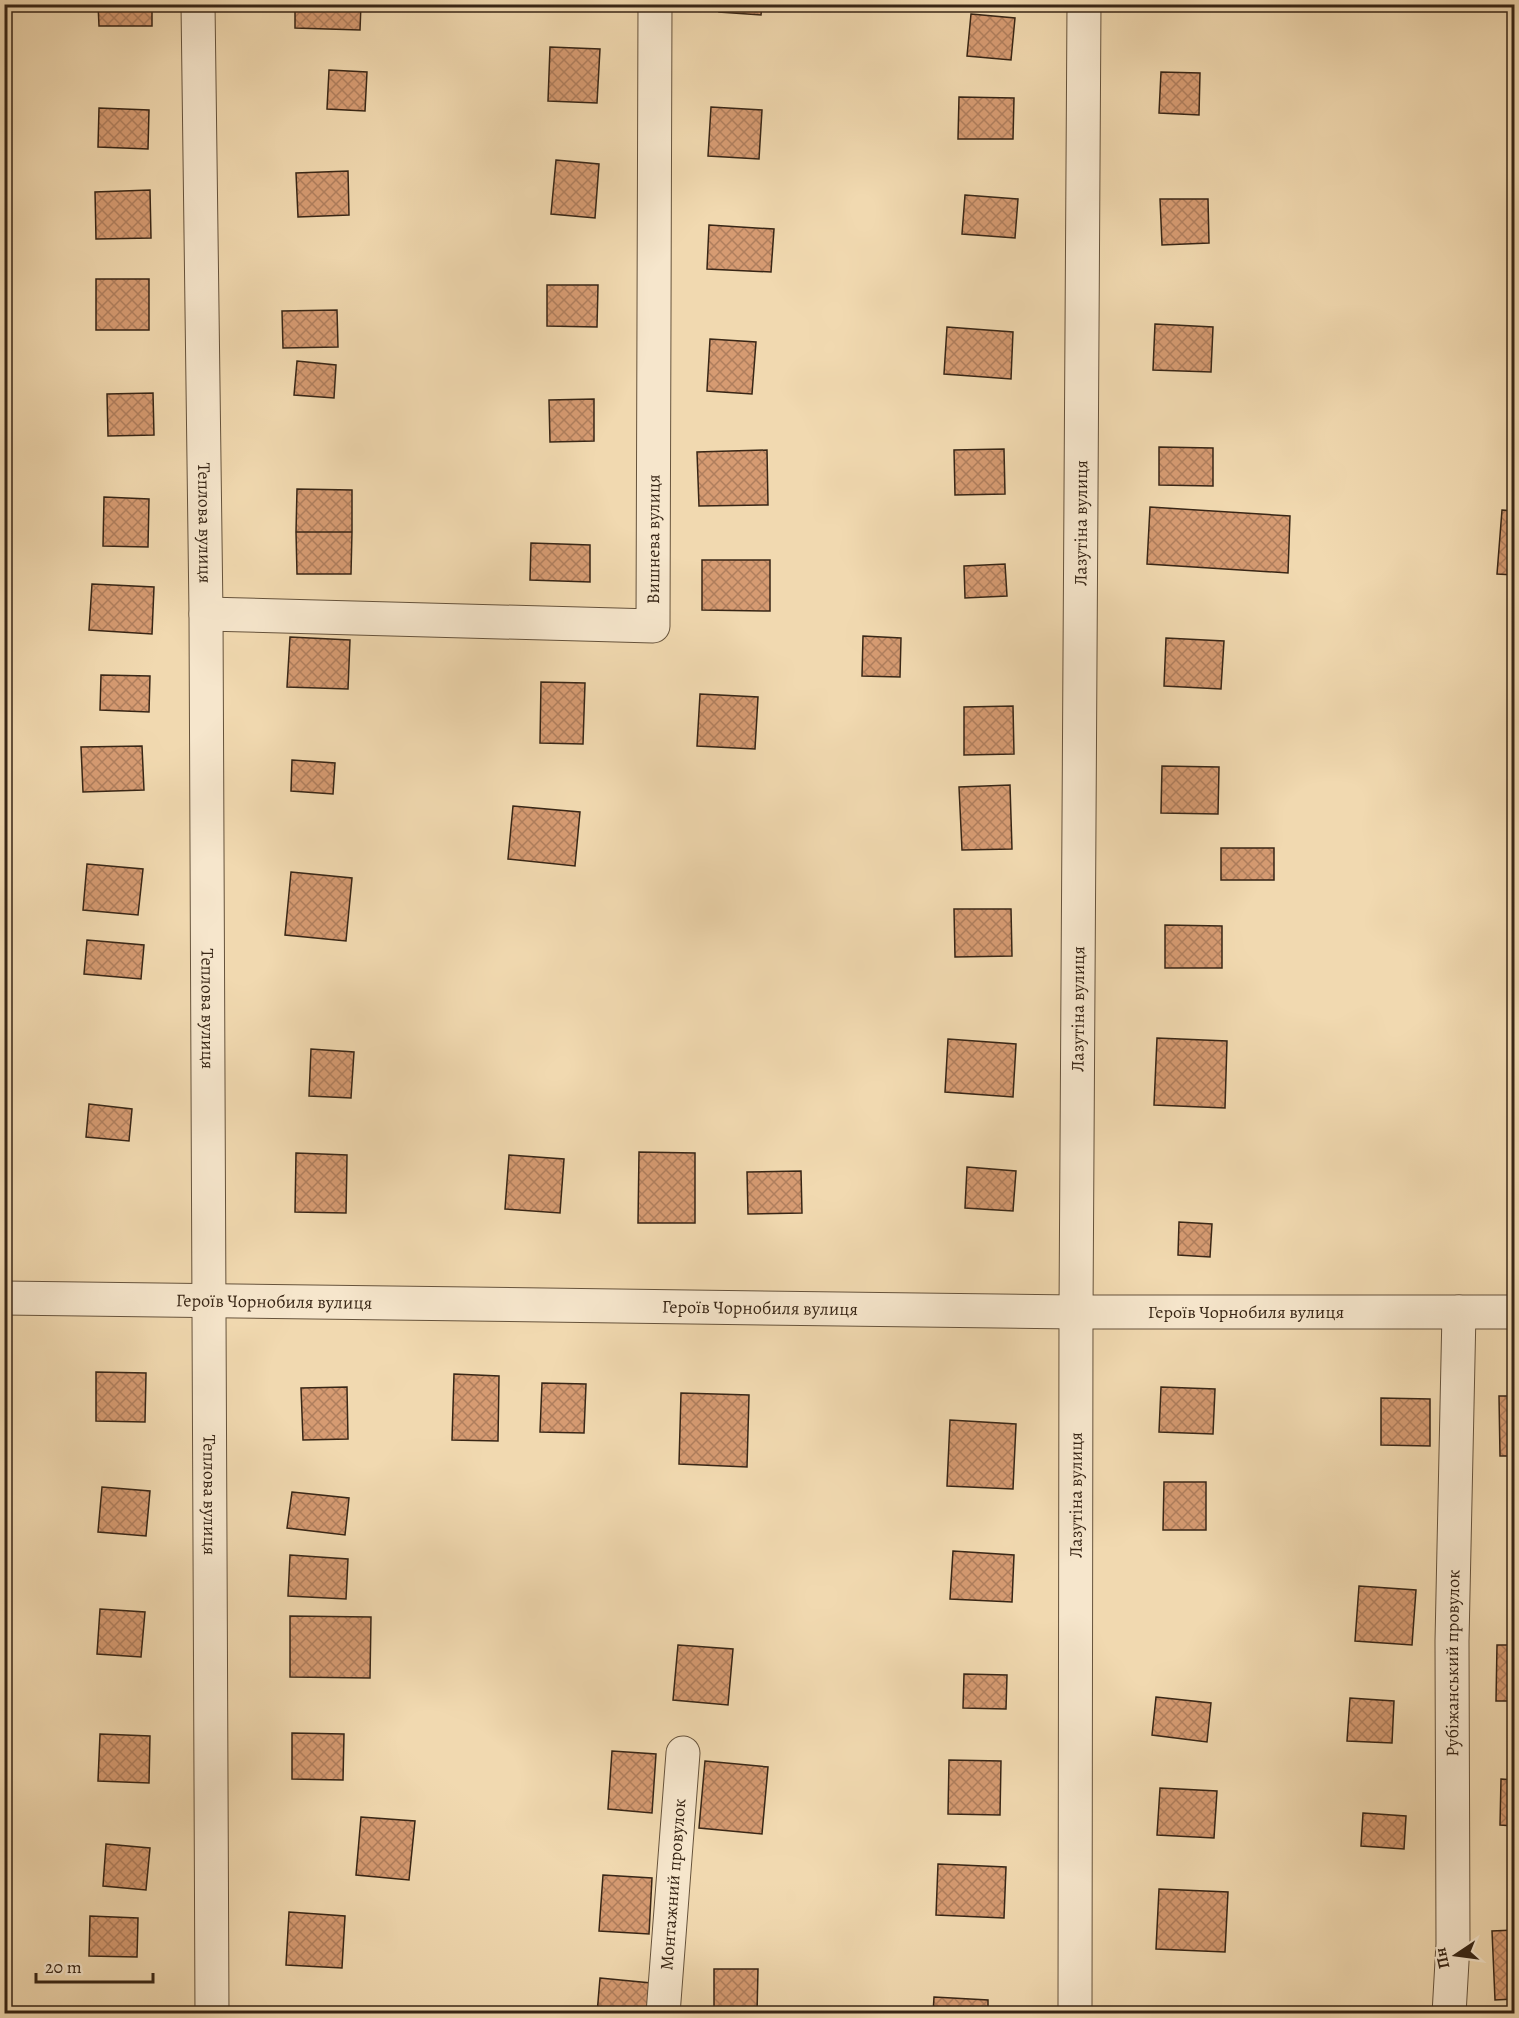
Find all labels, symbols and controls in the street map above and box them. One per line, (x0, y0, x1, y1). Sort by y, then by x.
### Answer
street label: Лазутіна вулиця (1068, 460, 1093, 586)
street label: Теплова вулиця (192, 462, 218, 583)
street label: Вишнева вулиця (641, 474, 665, 604)
street label: Лазутіна вулиця (1065, 946, 1090, 1072)
street label: Теплова вулиця (195, 949, 220, 1069)
street label: Героїв Чорнобиля вулиця (176, 1288, 372, 1315)
street label: Героїв Чорнобиля вулиця (662, 1295, 858, 1321)
street label: Героїв Чорнобиля вулиця (1148, 1300, 1344, 1324)
street label: Лазутіна вулиця (1064, 1432, 1088, 1558)
street label: Теплова вулиця (198, 1435, 222, 1555)
street label: Рубіжанський провулок (1440, 1569, 1466, 1757)
street label: Монтажний провулок (654, 1797, 691, 1971)
north arrow (1426, 1925, 1486, 1985)
text: Пн (1429, 1945, 1455, 1971)
scale bar (36, 1946, 153, 1984)
text: 20 m (45, 1955, 82, 1979)

